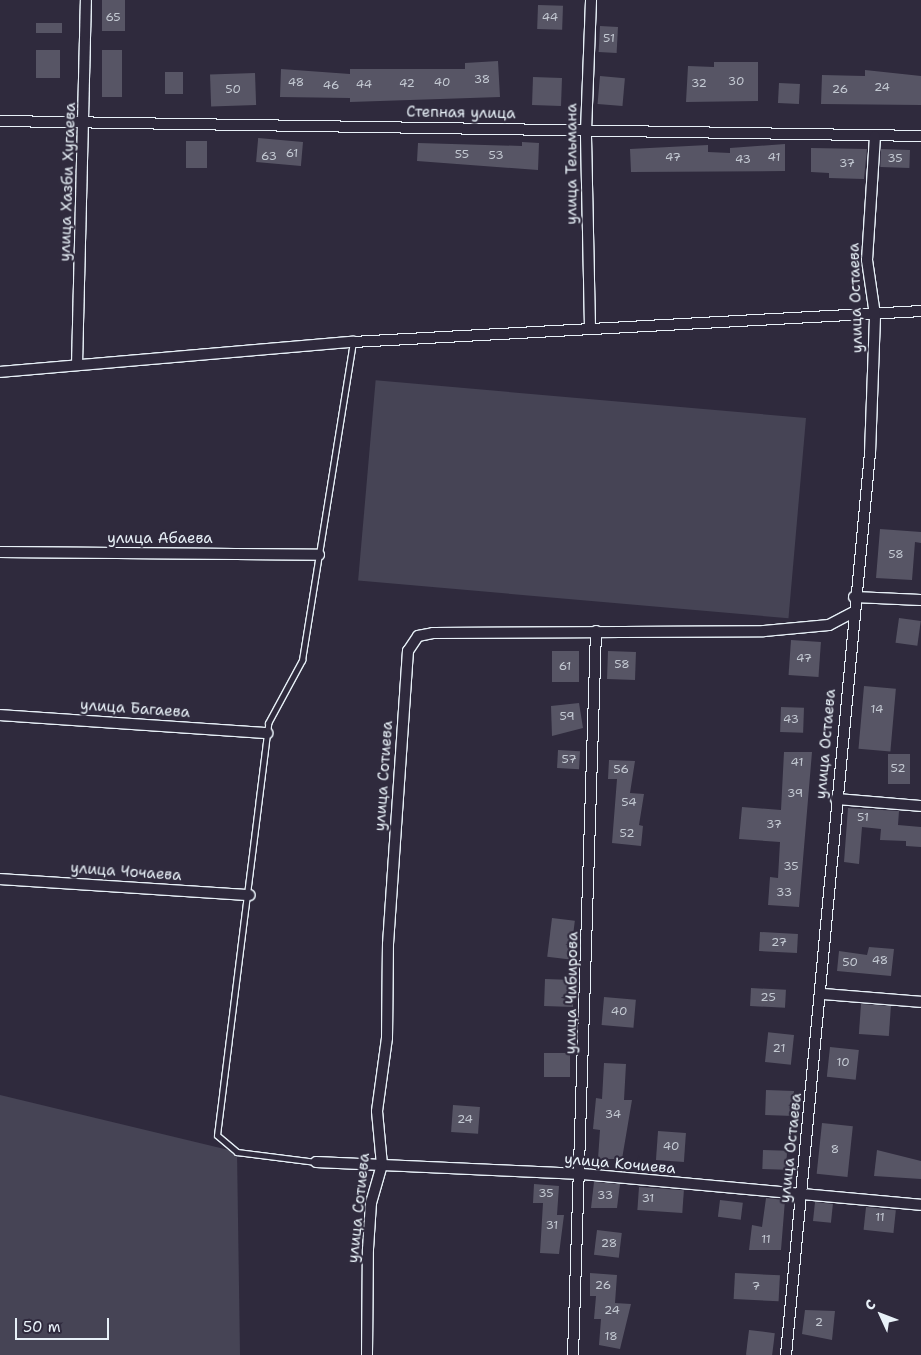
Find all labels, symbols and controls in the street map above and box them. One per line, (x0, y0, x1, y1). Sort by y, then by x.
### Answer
house number: 65 (105, 11, 121, 25)
house number: 44 (542, 11, 558, 25)
house number: 51 (603, 32, 615, 46)
house number: 38 (474, 73, 490, 87)
house number: 30 (728, 75, 744, 89)
house number: 48 (288, 76, 304, 90)
house number: 40 (434, 76, 450, 90)
house number: 42 (399, 77, 415, 91)
house number: 32 (691, 77, 707, 91)
house number: 44 (356, 78, 372, 92)
house number: 46 (323, 79, 339, 93)
house number: 24 (874, 81, 890, 95)
house number: 50 (225, 83, 241, 97)
house number: 26 (832, 83, 848, 97)
street label: улица Хазби Хугаева (56, 102, 80, 262)
street label: Степная улица (406, 103, 516, 123)
street label: улица Тельмана (563, 103, 581, 225)
house number: 61 (286, 147, 298, 161)
house number: 55 (455, 148, 469, 162)
house number: 53 (488, 149, 504, 163)
house number: 63 (261, 150, 277, 164)
house number: 47 (665, 151, 681, 165)
house number: 41 (768, 151, 780, 165)
house number: 35 (887, 152, 903, 166)
house number: 43 (735, 153, 751, 167)
house number: 37 (839, 157, 855, 171)
street label: улица Остаева (845, 243, 867, 353)
street label: улица Абаева (107, 530, 213, 548)
house number: 58 (888, 548, 904, 562)
house number: 47 (796, 652, 812, 666)
house number: 58 (614, 658, 630, 672)
house number: 61 (559, 660, 571, 674)
street label: улица Остаева (812, 688, 840, 800)
street label: улица Багаева (79, 696, 191, 722)
house number: 14 (871, 703, 883, 717)
house number: 59 (559, 710, 575, 724)
house number: 43 (783, 713, 799, 727)
street label: улица Сотиева (371, 720, 397, 832)
house number: 57 (561, 753, 577, 767)
house number: 41 (791, 756, 803, 770)
house number: 52 (890, 762, 906, 776)
house number: 56 (613, 763, 629, 777)
house number: 39 (787, 787, 803, 801)
house number: 54 (621, 796, 637, 810)
house number: 51 (857, 811, 869, 825)
house number: 37 (766, 818, 782, 832)
house number: 52 (619, 827, 635, 841)
street label: улица Чочаева (70, 859, 182, 885)
house number: 35 (783, 860, 799, 874)
house number: 33 (776, 886, 792, 900)
street label: улица Чибирова (562, 932, 582, 1054)
house number: 27 (771, 936, 787, 950)
house number: 48 (872, 954, 888, 968)
house number: 50 (842, 956, 858, 970)
house number: 25 (760, 991, 776, 1005)
house number: 40 (611, 1005, 627, 1019)
house number: 21 (773, 1042, 785, 1056)
house number: 10 (836, 1056, 850, 1070)
street label: улица Остаева (776, 1092, 806, 1204)
house number: 34 (605, 1108, 621, 1122)
house number: 24 (457, 1113, 473, 1127)
house number: 40 (663, 1140, 679, 1154)
house number: 8 (831, 1143, 839, 1157)
street label: улица Кочиева (564, 1150, 676, 1178)
street label: улица Сотиева (344, 1152, 374, 1264)
house number: 35 (538, 1187, 554, 1201)
house number: 33 (597, 1189, 613, 1203)
house number: 31 (642, 1192, 654, 1206)
house number: 11 (875, 1211, 885, 1225)
house number: 31 (546, 1219, 558, 1233)
house number: 11 (761, 1233, 771, 1247)
house number: 28 (601, 1237, 617, 1251)
house number: 26 (595, 1279, 611, 1293)
house number: 7 (752, 1280, 760, 1294)
north arrow (856, 1290, 906, 1340)
text: С (861, 1295, 880, 1314)
house number: 24 (604, 1304, 620, 1318)
scale bar (18, 1308, 111, 1340)
house number: 2 (815, 1316, 823, 1330)
text: 50 m (23, 1317, 61, 1337)
house number: 18 (604, 1330, 618, 1344)

